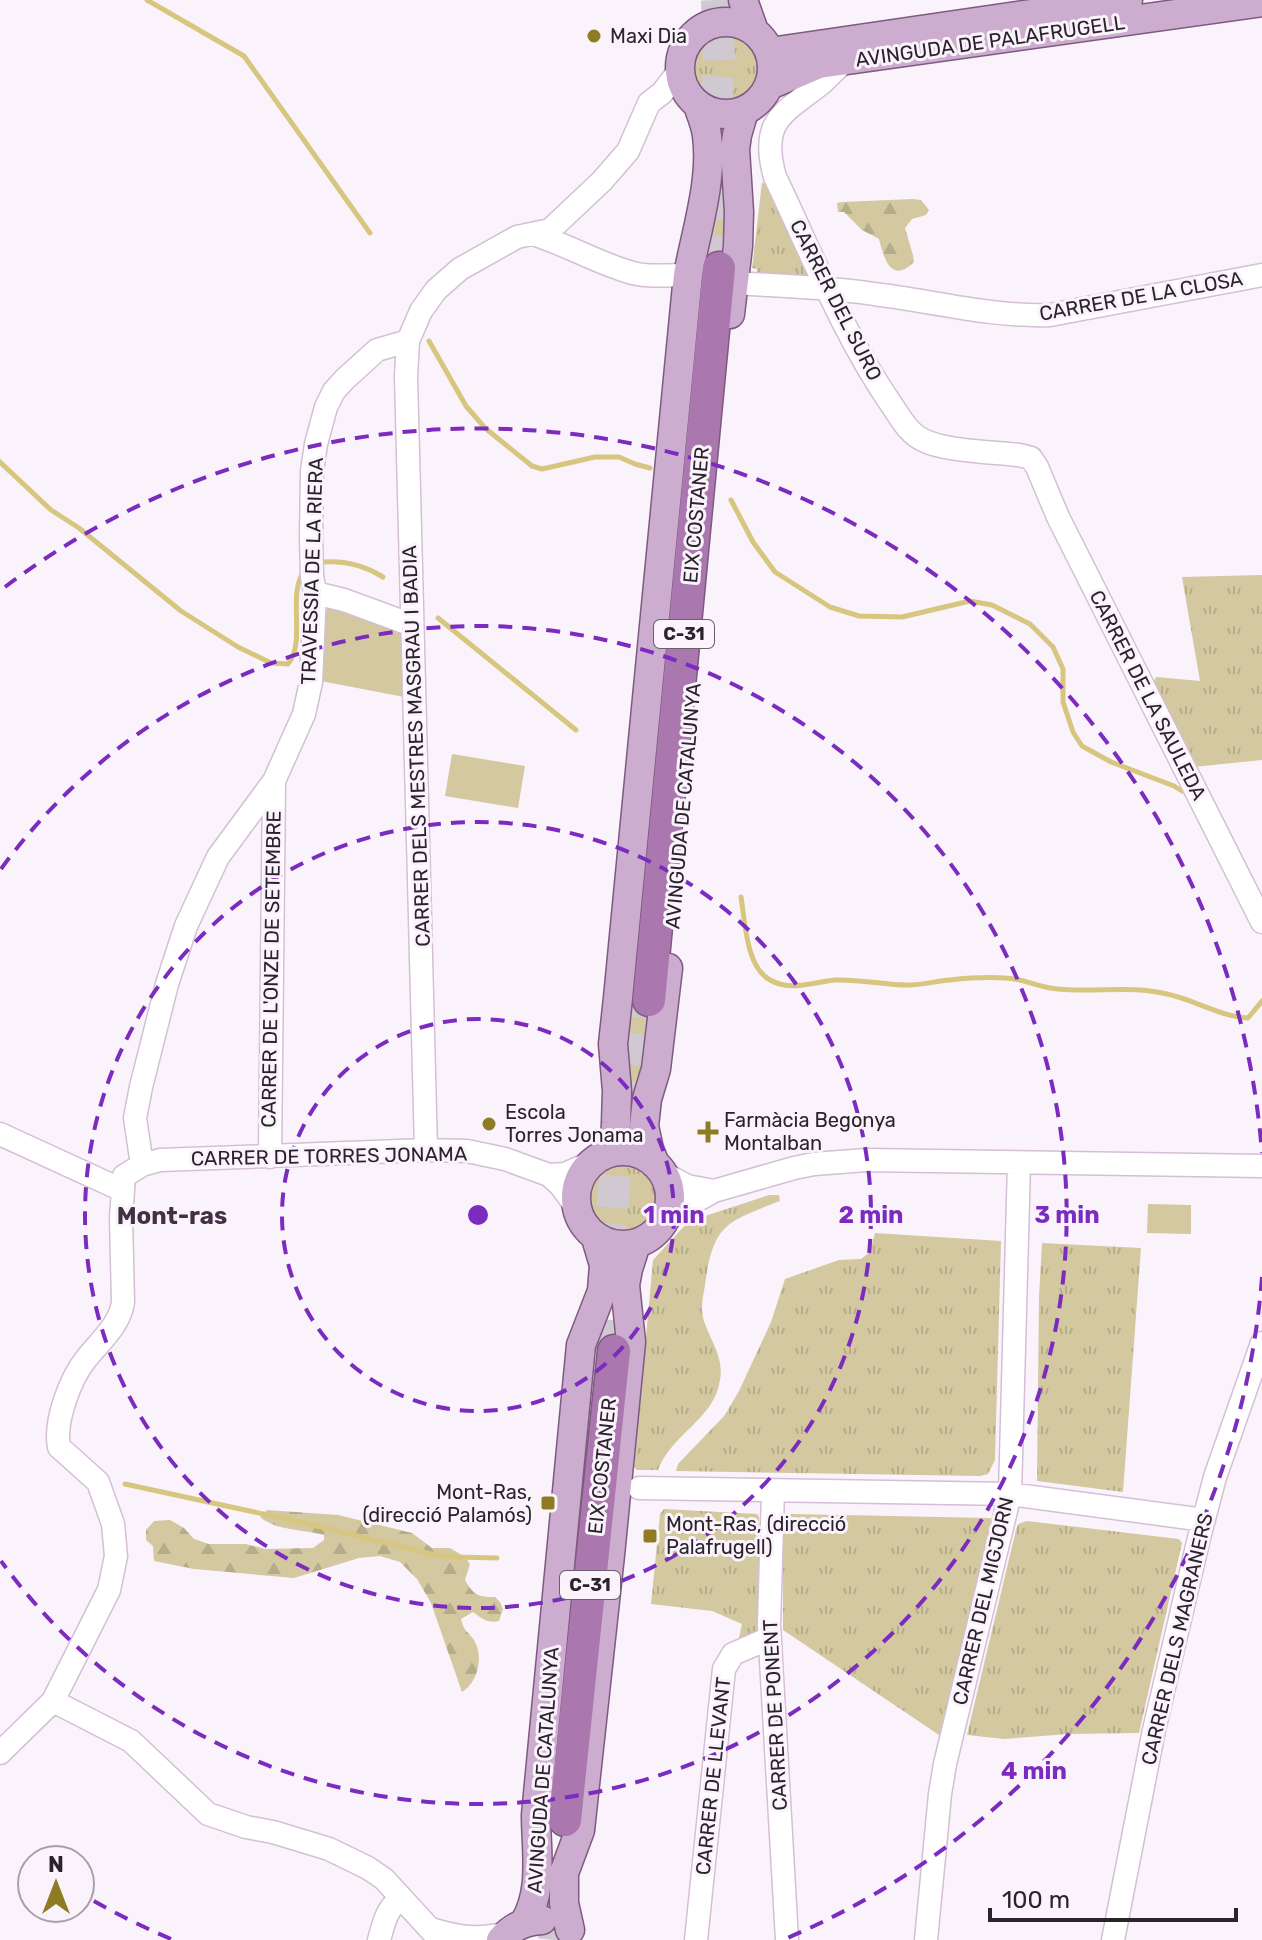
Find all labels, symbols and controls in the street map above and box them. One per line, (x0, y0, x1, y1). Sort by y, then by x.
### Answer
street label: AVINGUDA DE PALAFRUGELL (854, 10, 1126, 72)
place label: Maxi Dia (610, 24, 687, 48)
marker: Maxi Dia (585, 27, 603, 45)
street label: CARRER DEL SURO (785, 215, 887, 385)
street label: CARRER DE LA CLOSA (1037, 266, 1245, 326)
street label: EIX COSTANER (678, 446, 714, 584)
street label: TRAVESSIA DE LA RIERA (296, 457, 328, 685)
street label: CARRER DELS MESTRES MASGRAU I BADIA (397, 545, 435, 947)
street label: CARRER DE LA SAULEDA (1085, 586, 1211, 804)
road number: C-31 (654, 620, 714, 648)
street label: AVINGUDA DE CATALUNYA (660, 682, 706, 930)
street label: CARRER DE L'ONZE DE SETEMBRE (256, 810, 286, 1128)
place label: Escola Torres Jonama (505, 1100, 644, 1147)
place label: Farmàcia Begonya Montalban (724, 1108, 896, 1155)
marker: Escola Torres Jonama (480, 1115, 498, 1133)
marker: Farmàcia Begonya Montalban (699, 1123, 717, 1141)
street label: CARRER DE TORRES JONAMA (191, 1142, 467, 1170)
centre of rings (464, 1201, 492, 1229)
text: 1 min (643, 1201, 705, 1229)
text: 2 min (839, 1201, 904, 1229)
text: 3 min (1034, 1201, 1100, 1229)
district label: Mont-ras (117, 1202, 227, 1230)
street label: EIX COSTANER (583, 1397, 621, 1535)
place label: Mont-Ras, (direcció Palamós) (362, 1480, 532, 1527)
marker: Mont-Ras, (direcció Palamós) (539, 1494, 557, 1512)
street label: CARRER DEL MIGJORN (947, 1495, 1019, 1707)
street label: CARRER DELS MAGRANERS (1136, 1511, 1218, 1767)
place label: Mont-Ras, (direcció Palafrugell) (666, 1512, 846, 1559)
marker: Mont-Ras, (direcció Palafrugell) (641, 1527, 659, 1545)
road number: C-31 (560, 1571, 620, 1599)
street label: CARRER DE PONENT (758, 1618, 792, 1811)
street label: AVINGUDA DE CATALUNYA (522, 1646, 564, 1894)
street label: CARRER DE LLEVANT (691, 1675, 735, 1876)
text: 4 min (1001, 1757, 1067, 1785)
north arrow (16, 1844, 96, 1924)
text: N (48, 1851, 64, 1878)
scale bar (990, 1872, 1236, 1922)
text: 100 m (1002, 1886, 1070, 1914)

